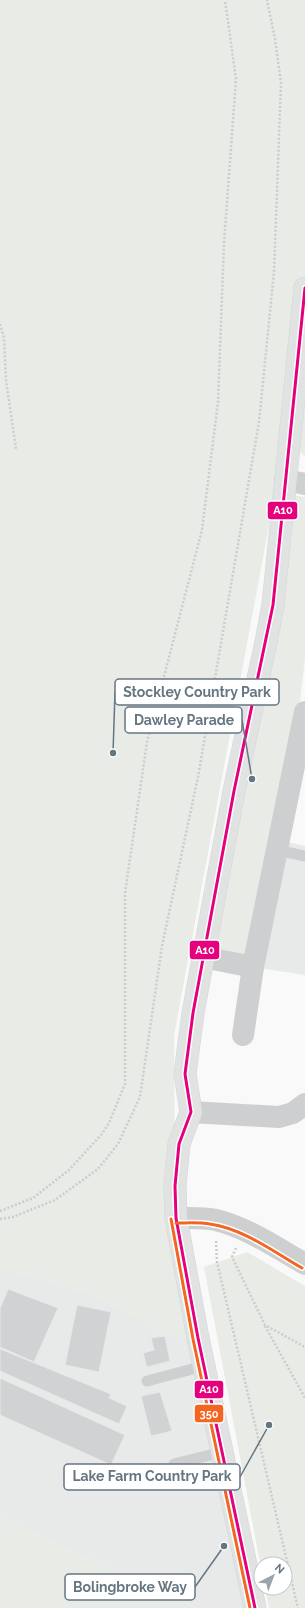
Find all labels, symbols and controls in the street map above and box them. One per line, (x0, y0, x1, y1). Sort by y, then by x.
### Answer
line badge: A10 (267, 501, 298, 520)
text: A10 (273, 504, 293, 517)
callout: Stockley Country Park (115, 679, 279, 705)
text: Stockley Country Park (123, 684, 271, 700)
callout: Dawley Parade (125, 707, 242, 733)
text: Dawley Parade (134, 712, 235, 728)
line badge: A10 (189, 940, 220, 960)
text: A10 (195, 944, 215, 957)
line badge: A10 (194, 1380, 224, 1399)
text: A10 (199, 1383, 219, 1396)
line badge: 350 (194, 1404, 224, 1423)
text: 350 (200, 1408, 219, 1421)
callout: Lake Farm Country Park (64, 1464, 240, 1490)
text: Lake Farm Country Park (72, 1468, 232, 1484)
north arrow (253, 1556, 293, 1596)
text: N (272, 1561, 287, 1577)
callout: Bolingbroke Way (65, 1574, 195, 1600)
text: Bolingbroke Way (73, 1579, 187, 1595)

